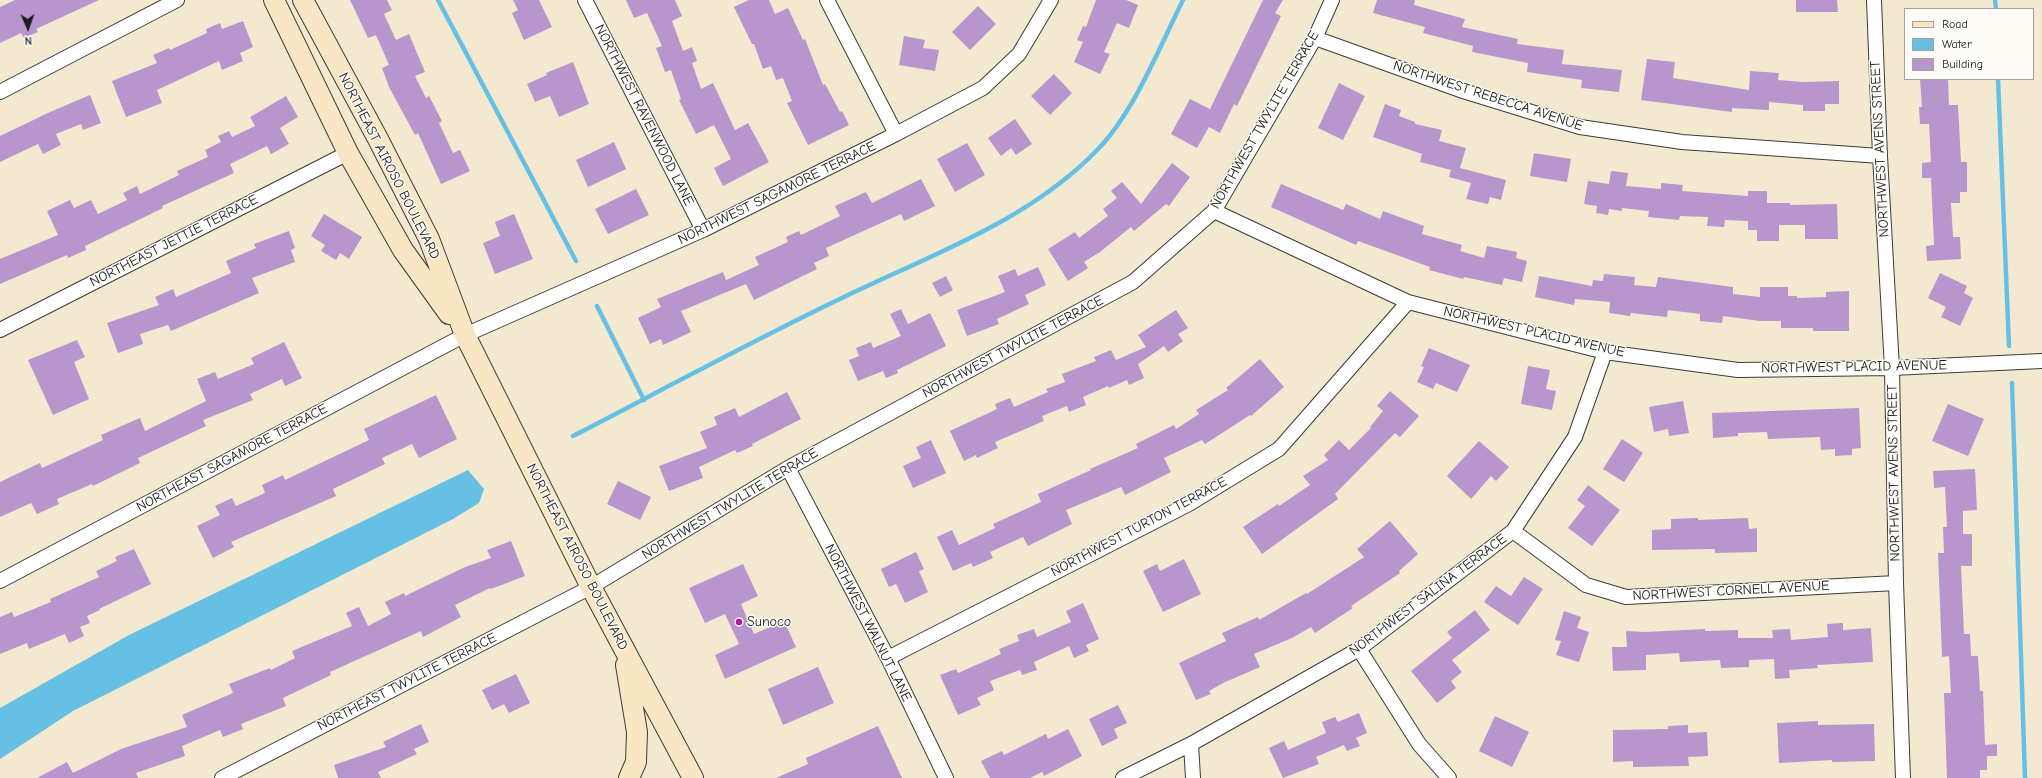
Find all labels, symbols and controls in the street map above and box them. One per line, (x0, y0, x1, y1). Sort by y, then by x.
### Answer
north arrow (8, 8, 48, 48)
legend (1904, 8, 2034, 80)
text: Road (1942, 17, 1968, 31)
street label: NORTHWEST RAVENWOOD LANE (591, 22, 697, 208)
street label: NORTHWEST TWYLITE TERRACE (1207, 28, 1323, 212)
text: N (25, 34, 32, 47)
text: Water (1942, 37, 1972, 51)
street label: NORTHWEST REBECCA AVENUE (1391, 57, 1585, 135)
text: Building (1942, 57, 1983, 71)
street label: NORTHWEST AVENS STREET (1867, 60, 1893, 238)
street label: NORTHEAST AIROSO BOULEVARD (334, 70, 444, 262)
street label: NORTHWEST SAGAMORE TERRACE (675, 138, 879, 248)
street label: NORTHEAST JETTIE TERRACE (87, 191, 261, 291)
street label: NORTHWEST TWYLITE TERRACE (920, 292, 1106, 402)
street label: NORTHWEST PLACID AVENUE (1442, 303, 1626, 361)
street label: NORTHWEST PLACID AVENUE (1761, 357, 1947, 377)
street label: NORTHWEST AVENS STREET (1884, 384, 1904, 562)
street label: NORTHEAST SAGAMORE TERRACE (134, 400, 330, 516)
street label: NORTHWEST TWYLITE TERRACE (639, 445, 821, 563)
street label: NORTHEAST AIROSO BOULEVARD (522, 461, 632, 653)
street label: NORTHWEST TURTON TERRACE (1048, 473, 1230, 581)
street label: NORTHWEST SALINA TERRACE (1346, 530, 1510, 660)
street label: NORTHWEST WALNUT LANE (821, 541, 915, 705)
street label: NORTHWEST CORNELL AVENUE (1632, 577, 1830, 605)
place label: Sunoco (747, 614, 791, 630)
marker: Sunoco (734, 617, 744, 627)
street label: NORTHEAST TWYLITE TERRACE (315, 629, 499, 735)

